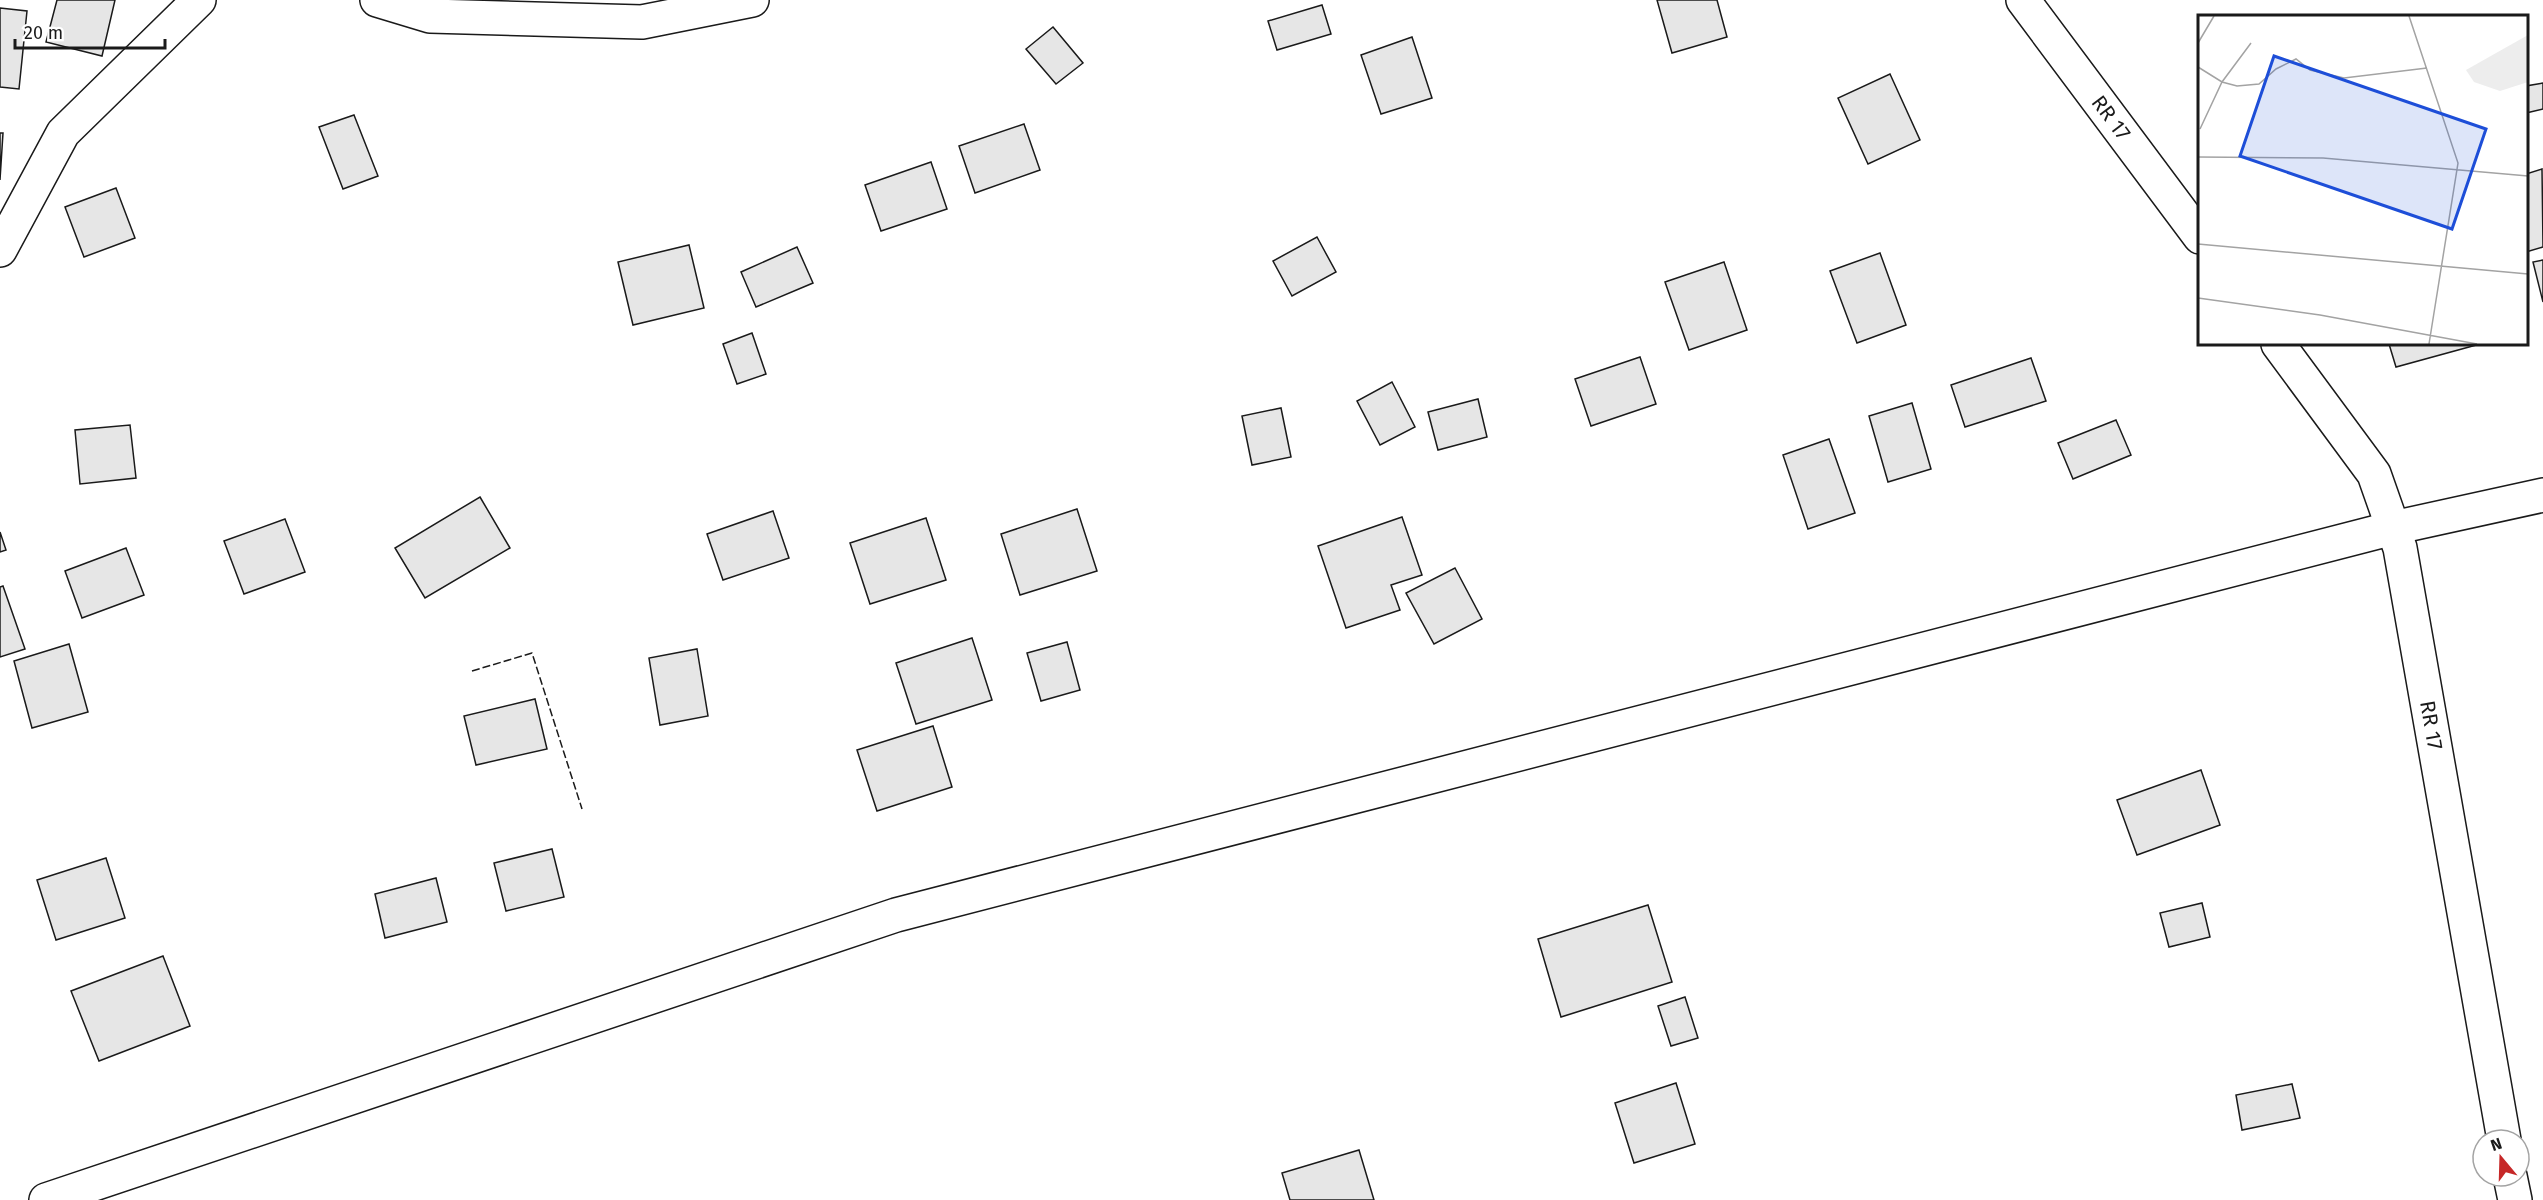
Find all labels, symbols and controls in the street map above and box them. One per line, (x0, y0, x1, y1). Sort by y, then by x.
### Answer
scale bar (15, 12, 165, 50)
inset map (2198, 15, 2528, 345)
text: 20 m (24, 22, 63, 44)
street label: RR 17 (2086, 90, 2136, 145)
street label: RR 17 (2414, 699, 2448, 752)
north arrow (2471, 1128, 2531, 1188)
text: N (2488, 1134, 2504, 1155)

